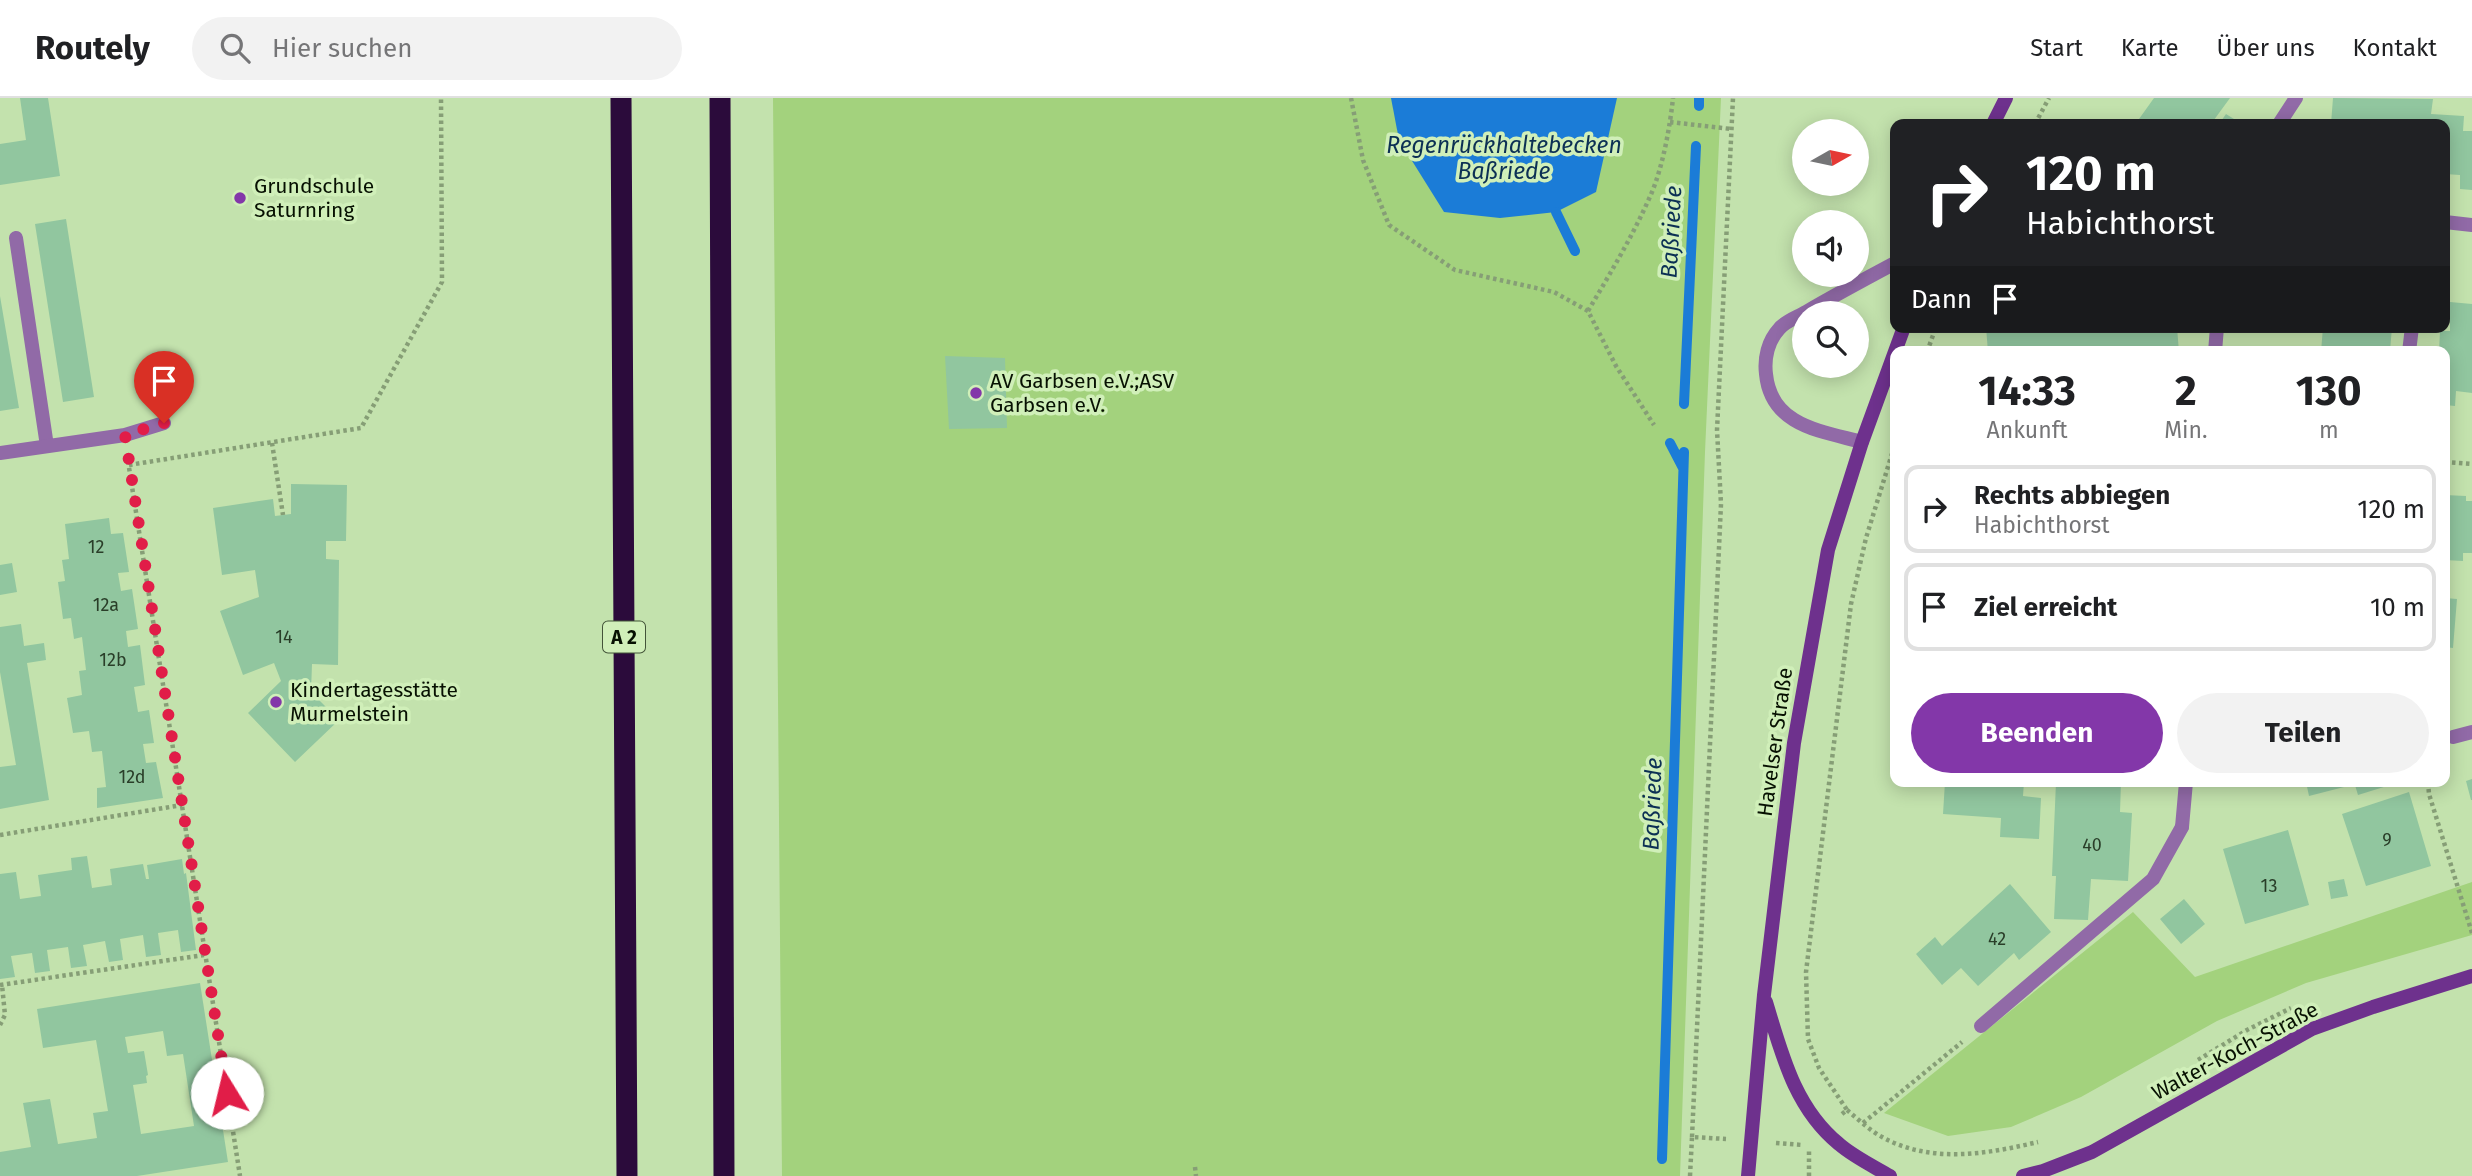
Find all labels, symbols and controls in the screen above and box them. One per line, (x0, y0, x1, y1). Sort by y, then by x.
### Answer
search box (192, 17, 682, 80)
text: Routely (35, 28, 150, 68)
icon: search (216, 29, 254, 67)
text: Hier suchen (272, 33, 412, 64)
text: Start (2030, 34, 2083, 62)
text: Karte (2121, 34, 2179, 62)
text: Über uns (2217, 34, 2315, 62)
text: Kontakt (2353, 34, 2437, 62)
north arrow (1792, 119, 1869, 196)
map controls (1792, 119, 1869, 378)
water label: Regenrückhaltebecken Baßriede (1386, 131, 1622, 185)
text: 120 m (2026, 144, 2156, 203)
icon: right (1911, 147, 2002, 238)
place label: Grundschule Saturnring (254, 173, 374, 223)
water label: Baßriede (1655, 185, 1687, 279)
marker: Grundschule Saturnring (232, 190, 248, 206)
text: Habichthorst (2026, 204, 2215, 242)
button: sound (1792, 210, 1869, 287)
icon: arrive (1986, 280, 2024, 318)
text: Dann (1911, 284, 1972, 315)
button: search (1792, 301, 1869, 378)
pin (134, 351, 194, 423)
icon: arrive (145, 362, 183, 400)
text: 14:33 (1978, 366, 2076, 416)
text: 2 (2175, 366, 2197, 416)
text: 130 (2296, 366, 2362, 416)
place label: AV Garbsen e.V.;ASV Garbsen e.V. (990, 368, 1174, 418)
marker: AV Garbsen e.V.;ASV Garbsen e.V. (968, 385, 984, 401)
text: Ankunft (1987, 416, 2068, 444)
text: Min. (2164, 416, 2208, 444)
text: m (2319, 416, 2339, 444)
text: Rechts abbiegen (1974, 480, 2170, 511)
icon: right (1915, 490, 1953, 528)
text: 120 m (2357, 494, 2425, 525)
text: Habichthorst (1974, 511, 2110, 539)
house number: 12 (88, 536, 104, 558)
icon: arrive (1915, 588, 1953, 626)
text: Ziel erreicht (1974, 592, 2117, 623)
text: 10 m (2370, 592, 2425, 623)
house number: 12a (93, 594, 119, 616)
road number: A 2 (603, 622, 645, 652)
house number: 14 (275, 626, 293, 648)
house number: 12b (99, 649, 127, 671)
street label: Havelser Straße (1752, 666, 1798, 818)
place label: Kindertagesstätte Murmelstein (290, 677, 458, 727)
button: Beenden (1911, 693, 2163, 773)
button: Teilen (2177, 693, 2429, 773)
marker: Kindertagesstätte Murmelstein (268, 694, 284, 710)
water label: Baßriede (1636, 757, 1668, 851)
house number: 12d (118, 766, 146, 788)
house number: 9 (2382, 829, 2392, 851)
house number: 40 (2082, 834, 2102, 856)
house number: 13 (2261, 875, 2277, 897)
house number: 42 (1988, 928, 2006, 950)
street label: Walter-Koch-Straße (2147, 996, 2323, 1106)
position arrow (190, 1056, 264, 1130)

